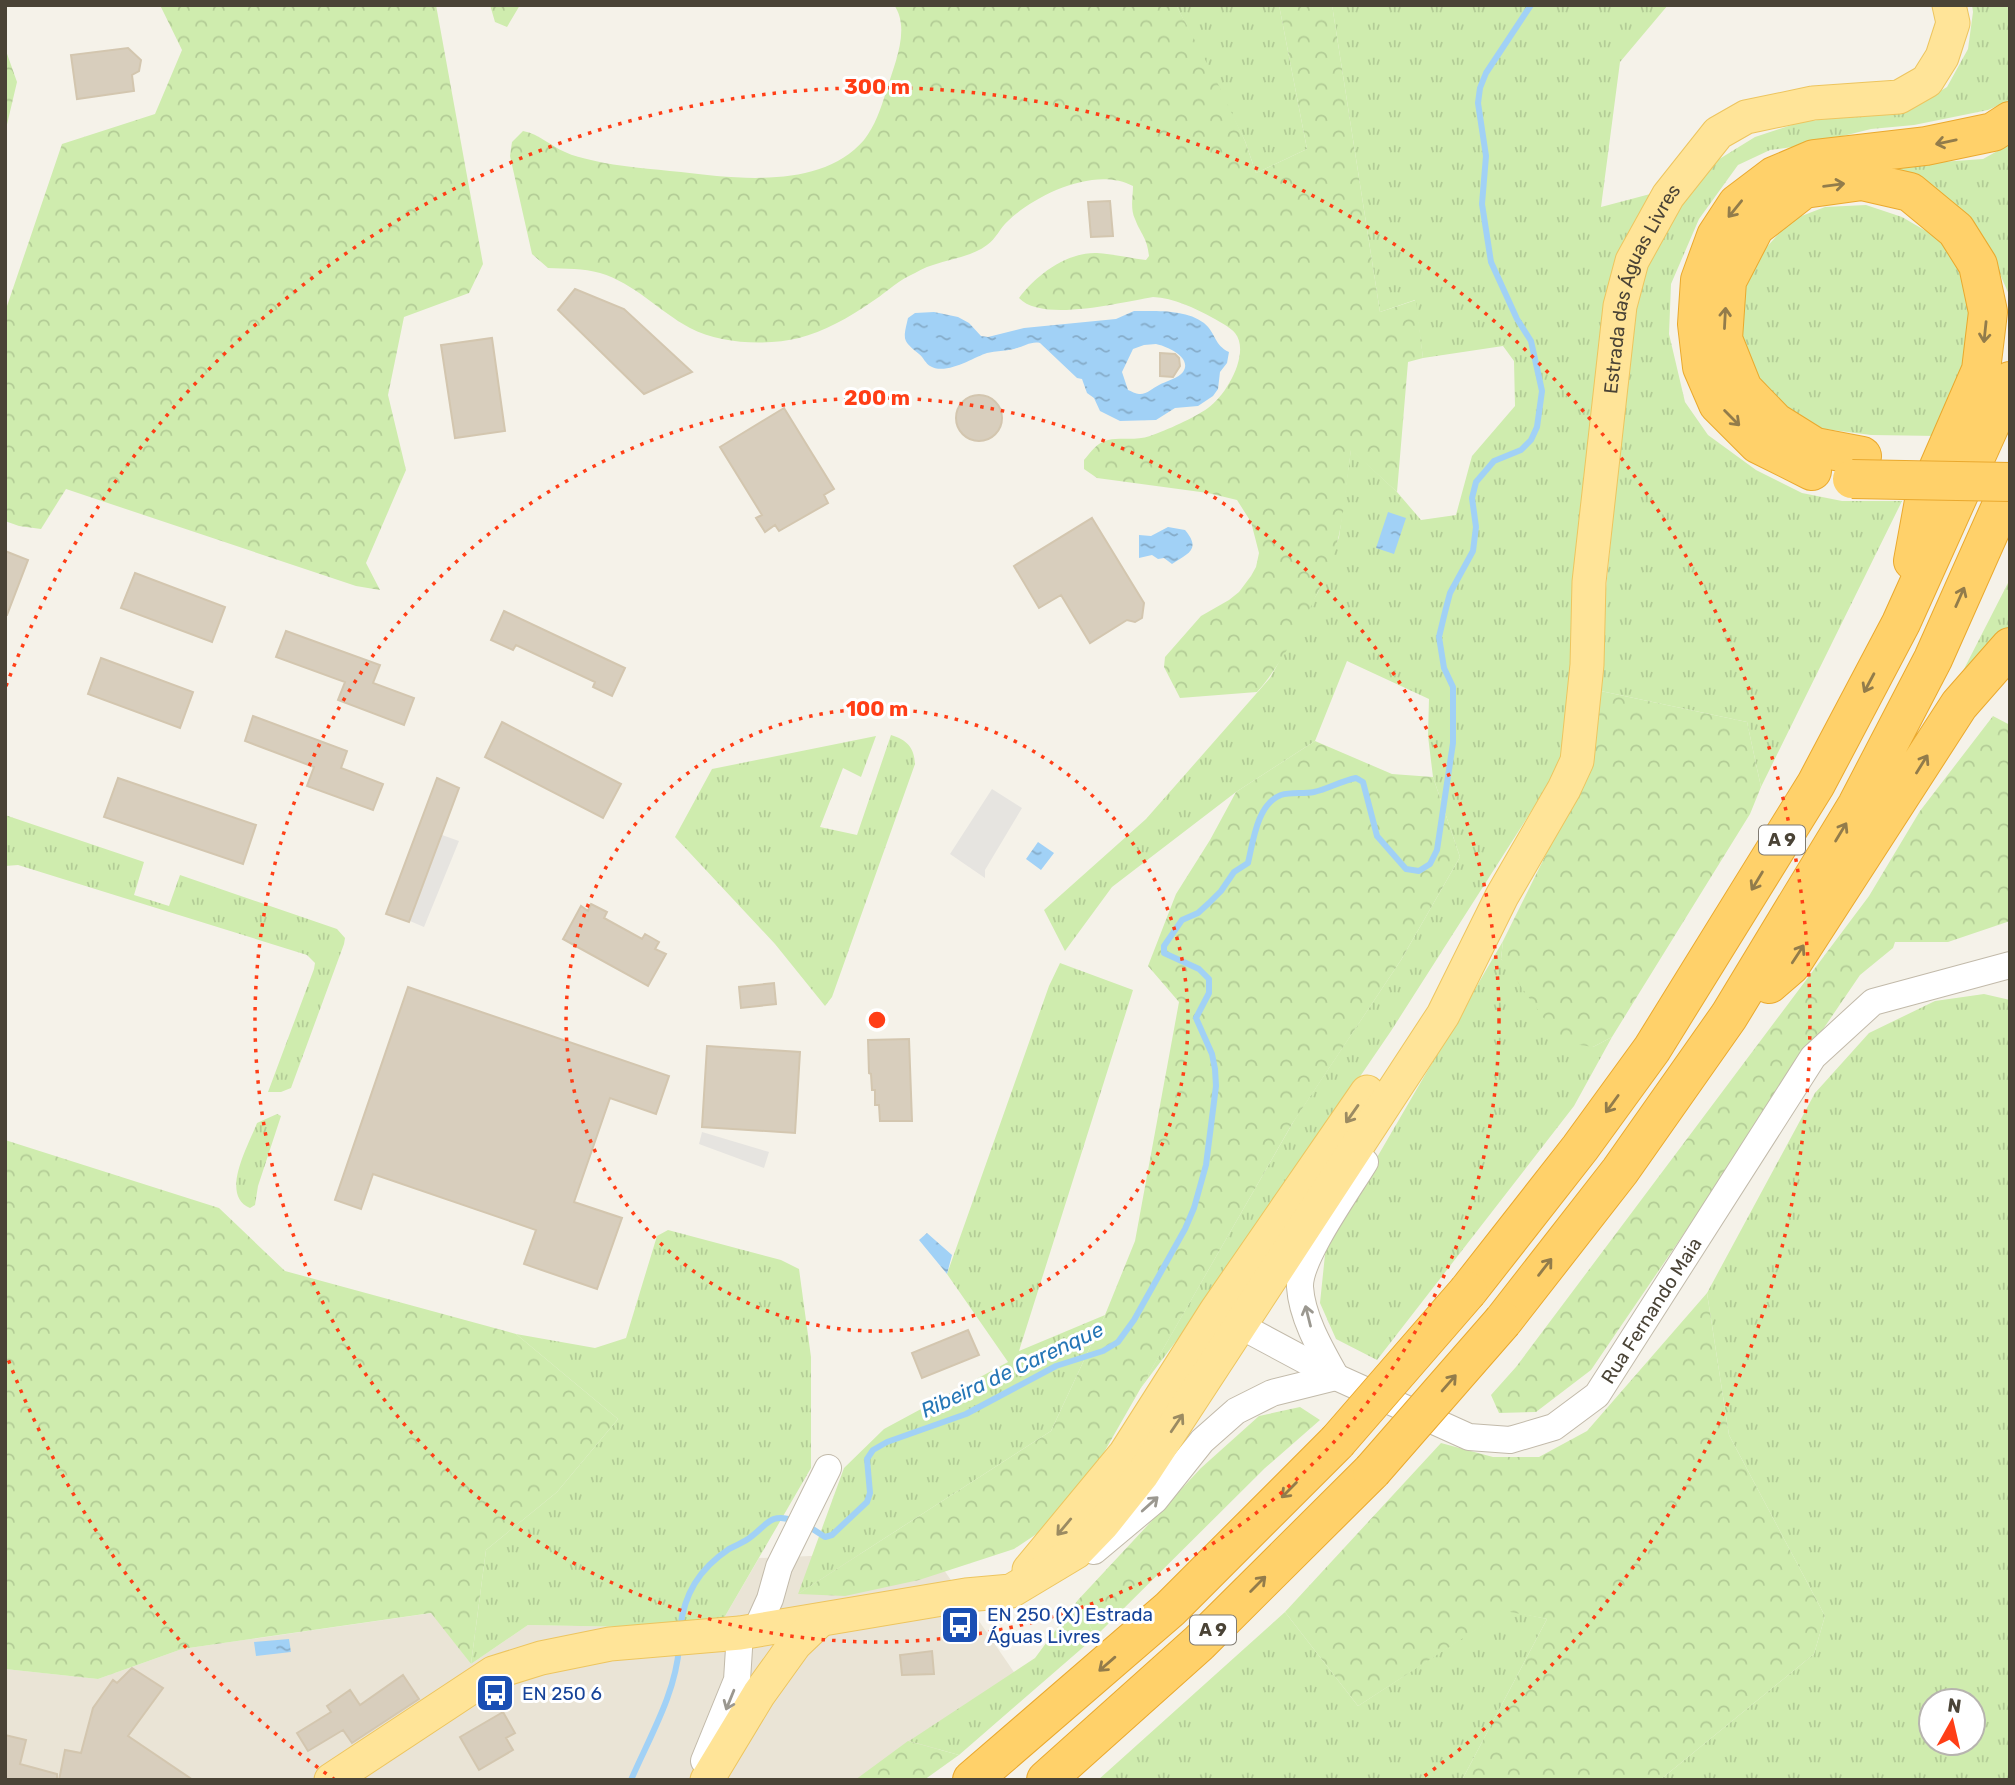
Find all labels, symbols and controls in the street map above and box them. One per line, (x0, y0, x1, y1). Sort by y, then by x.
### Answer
text: 300 m (844, 74, 910, 99)
one-way arrow (1935, 136, 1958, 149)
one-way arrow (1823, 178, 1845, 191)
street label: Estrada das Águas Livres (1599, 179, 1685, 395)
one-way arrow (1728, 199, 1743, 217)
one-way arrow (1719, 307, 1732, 330)
one-way arrow (1979, 320, 1992, 343)
text: 200 m (844, 385, 910, 410)
one-way arrow (1723, 409, 1740, 426)
one-way arrow (1954, 587, 1967, 608)
one-way arrow (1862, 673, 1876, 693)
text: 100 m (846, 696, 908, 721)
one-way arrow (1915, 755, 1930, 774)
one-way arrow (1834, 822, 1848, 842)
road number: A 9 (1759, 826, 1805, 854)
one-way arrow (1750, 871, 1764, 891)
one-way arrow (1791, 945, 1805, 965)
centre of rings (865, 1008, 889, 1032)
one-way arrow (1605, 1094, 1619, 1113)
one-way arrow (1345, 1104, 1359, 1123)
street label: Rua Fernando Maia (1596, 1233, 1707, 1388)
one-way arrow (1538, 1258, 1553, 1276)
one-way arrow (1300, 1305, 1314, 1328)
water label: Ribeira de Carenque (916, 1316, 1107, 1423)
one-way arrow (1441, 1374, 1457, 1392)
one-way arrow (1170, 1413, 1184, 1433)
one-way arrow (1281, 1481, 1298, 1498)
one-way arrow (1141, 1496, 1159, 1512)
one-way arrow (1056, 1518, 1072, 1536)
one-way arrow (1249, 1576, 1266, 1593)
place label: EN 250 (X) Estrada Águas Livres (987, 1603, 1153, 1648)
bus stop icon: EN 250 (X) Estrada Águas Livres (939, 1604, 981, 1646)
road number: A 9 (1190, 1616, 1236, 1644)
one-way arrow (1098, 1656, 1116, 1672)
bus stop icon: EN 250 6 (474, 1672, 516, 1714)
place label: EN 250 6 (522, 1682, 602, 1705)
north arrow (1917, 1687, 1987, 1757)
one-way arrow (722, 1688, 735, 1710)
text: N (1946, 1693, 1963, 1718)

